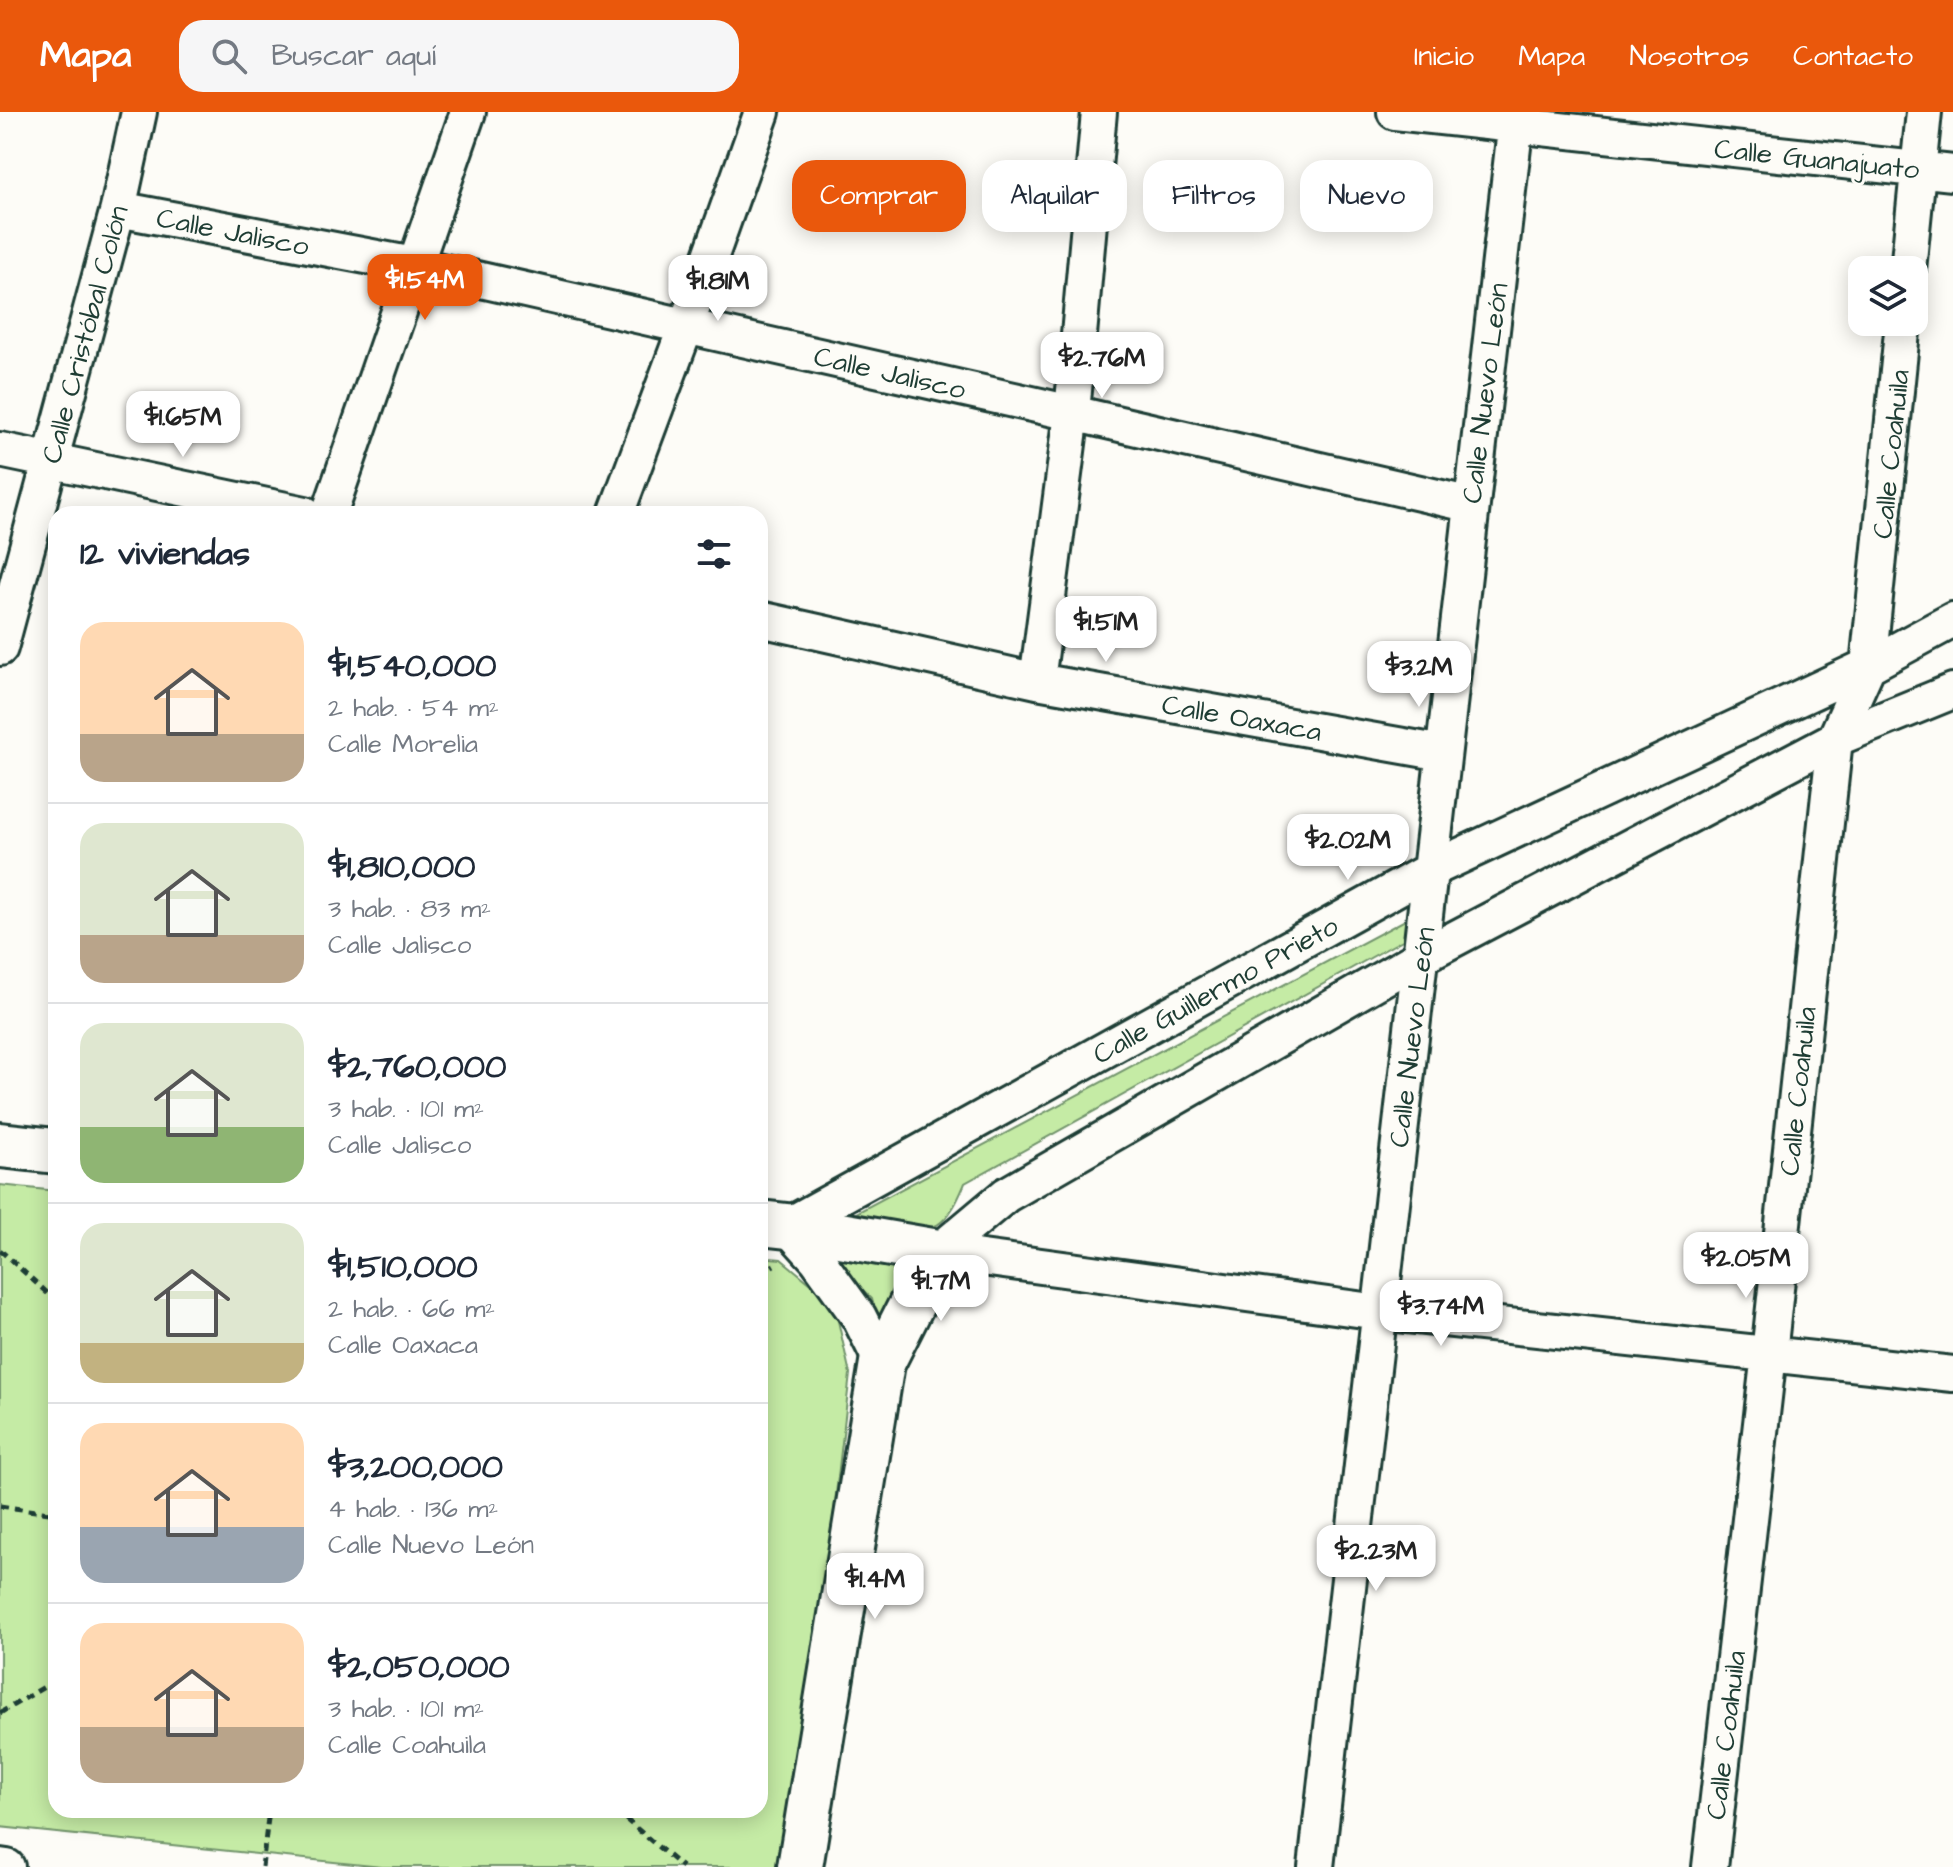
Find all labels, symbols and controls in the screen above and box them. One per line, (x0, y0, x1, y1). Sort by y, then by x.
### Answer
search box (179, 20, 739, 92)
text: Mapa (40, 30, 131, 82)
icon: search (207, 34, 251, 78)
text: Buscar aquí (271, 35, 436, 77)
text: Inicio (1414, 37, 1474, 76)
text: Mapa (1518, 37, 1585, 76)
text: Nosotros (1629, 37, 1749, 76)
text: Contacto (1793, 37, 1913, 76)
street label: Calle Guanajuato (1712, 129, 1921, 190)
chip: Comprar (792, 160, 966, 232)
chip: Alquilar (982, 160, 1127, 232)
chip: Filtros (1143, 160, 1284, 232)
chip: Nuevo (1300, 160, 1433, 232)
street label: Calle Jalisco (153, 199, 312, 266)
street label: Calle Cristóbal Colón (32, 201, 139, 468)
pin: $1.54M (360, 254, 490, 322)
pin: $1.81M (653, 255, 783, 323)
map controls (1848, 256, 1928, 336)
button: layers (1848, 256, 1928, 336)
text: $1.54M (385, 262, 465, 298)
text: $1.81M (686, 263, 750, 299)
street label: Calle Nuevo León (1453, 281, 1518, 506)
pin: $2.76M (1037, 332, 1167, 400)
street label: Calle Jalisco (810, 337, 970, 410)
text: $2.76M (1059, 340, 1145, 376)
street label: Calle Coahuila (1863, 368, 1920, 541)
pin: $1.65M (118, 391, 248, 459)
text: $1.65M (144, 399, 222, 435)
text: 12 viviendas (80, 530, 250, 578)
icon: filters (692, 532, 736, 576)
pin: $1.51M (1041, 596, 1171, 664)
text: $1.51M (1074, 604, 1138, 640)
pin: $3.2M (1363, 641, 1475, 709)
text: $1,540,000 (328, 642, 496, 690)
text: $3.2M (1385, 649, 1453, 685)
icon: home (144, 654, 240, 750)
street label: Calle Oaxaca (1159, 685, 1325, 752)
text: 2 hab. · 54 m² (328, 690, 499, 726)
text: Calle Morelia (328, 726, 478, 762)
pin: $2.02M (1283, 814, 1413, 882)
text: $2.02M (1305, 822, 1391, 858)
text: $1,810,000 (328, 843, 476, 891)
icon: home (144, 855, 240, 951)
text: 3 hab. · 83 m² (328, 891, 491, 927)
street label: Calle Guillermo Prieto (1086, 906, 1346, 1074)
street label: Calle Nuevo León (1380, 925, 1445, 1150)
text: Calle Jalisco (328, 927, 471, 963)
street label: Calle Coahuila (1770, 1005, 1827, 1178)
text: $2,760,000 (328, 1043, 507, 1091)
icon: home (144, 1055, 240, 1151)
text: 3 hab. · 101 m² (328, 1091, 484, 1127)
text: Calle Jalisco (328, 1127, 471, 1163)
pin: $2.05M (1681, 1232, 1811, 1300)
text: $2.05M (1701, 1240, 1791, 1276)
text: $1,510,000 (328, 1243, 478, 1291)
icon: home (144, 1255, 240, 1351)
pin: $1.7M (885, 1255, 997, 1323)
text: $1.7M (912, 1263, 970, 1299)
pin: $3.74M (1376, 1280, 1506, 1348)
text: $3.74M (1398, 1288, 1484, 1324)
text: 2 hab. · 66 m² (328, 1291, 495, 1327)
text: Calle Oaxaca (328, 1327, 478, 1363)
text: $3,200,000 (328, 1443, 503, 1491)
icon: home (144, 1455, 240, 1551)
text: 4 hab. · 136 m² (328, 1491, 498, 1527)
pin: $2.23M (1311, 1525, 1441, 1593)
text: Calle Nuevo León (328, 1527, 534, 1563)
text: $2.23M (1335, 1533, 1417, 1569)
pin: $1.4M (819, 1553, 931, 1621)
text: $1.4M (845, 1561, 905, 1597)
text: $2,050,000 (328, 1643, 510, 1691)
street label: Calle Coahuila (1697, 1648, 1756, 1822)
icon: home (144, 1655, 240, 1751)
text: 3 hab. · 101 m² (328, 1691, 484, 1727)
text: Calle Coahuila (328, 1727, 486, 1763)

